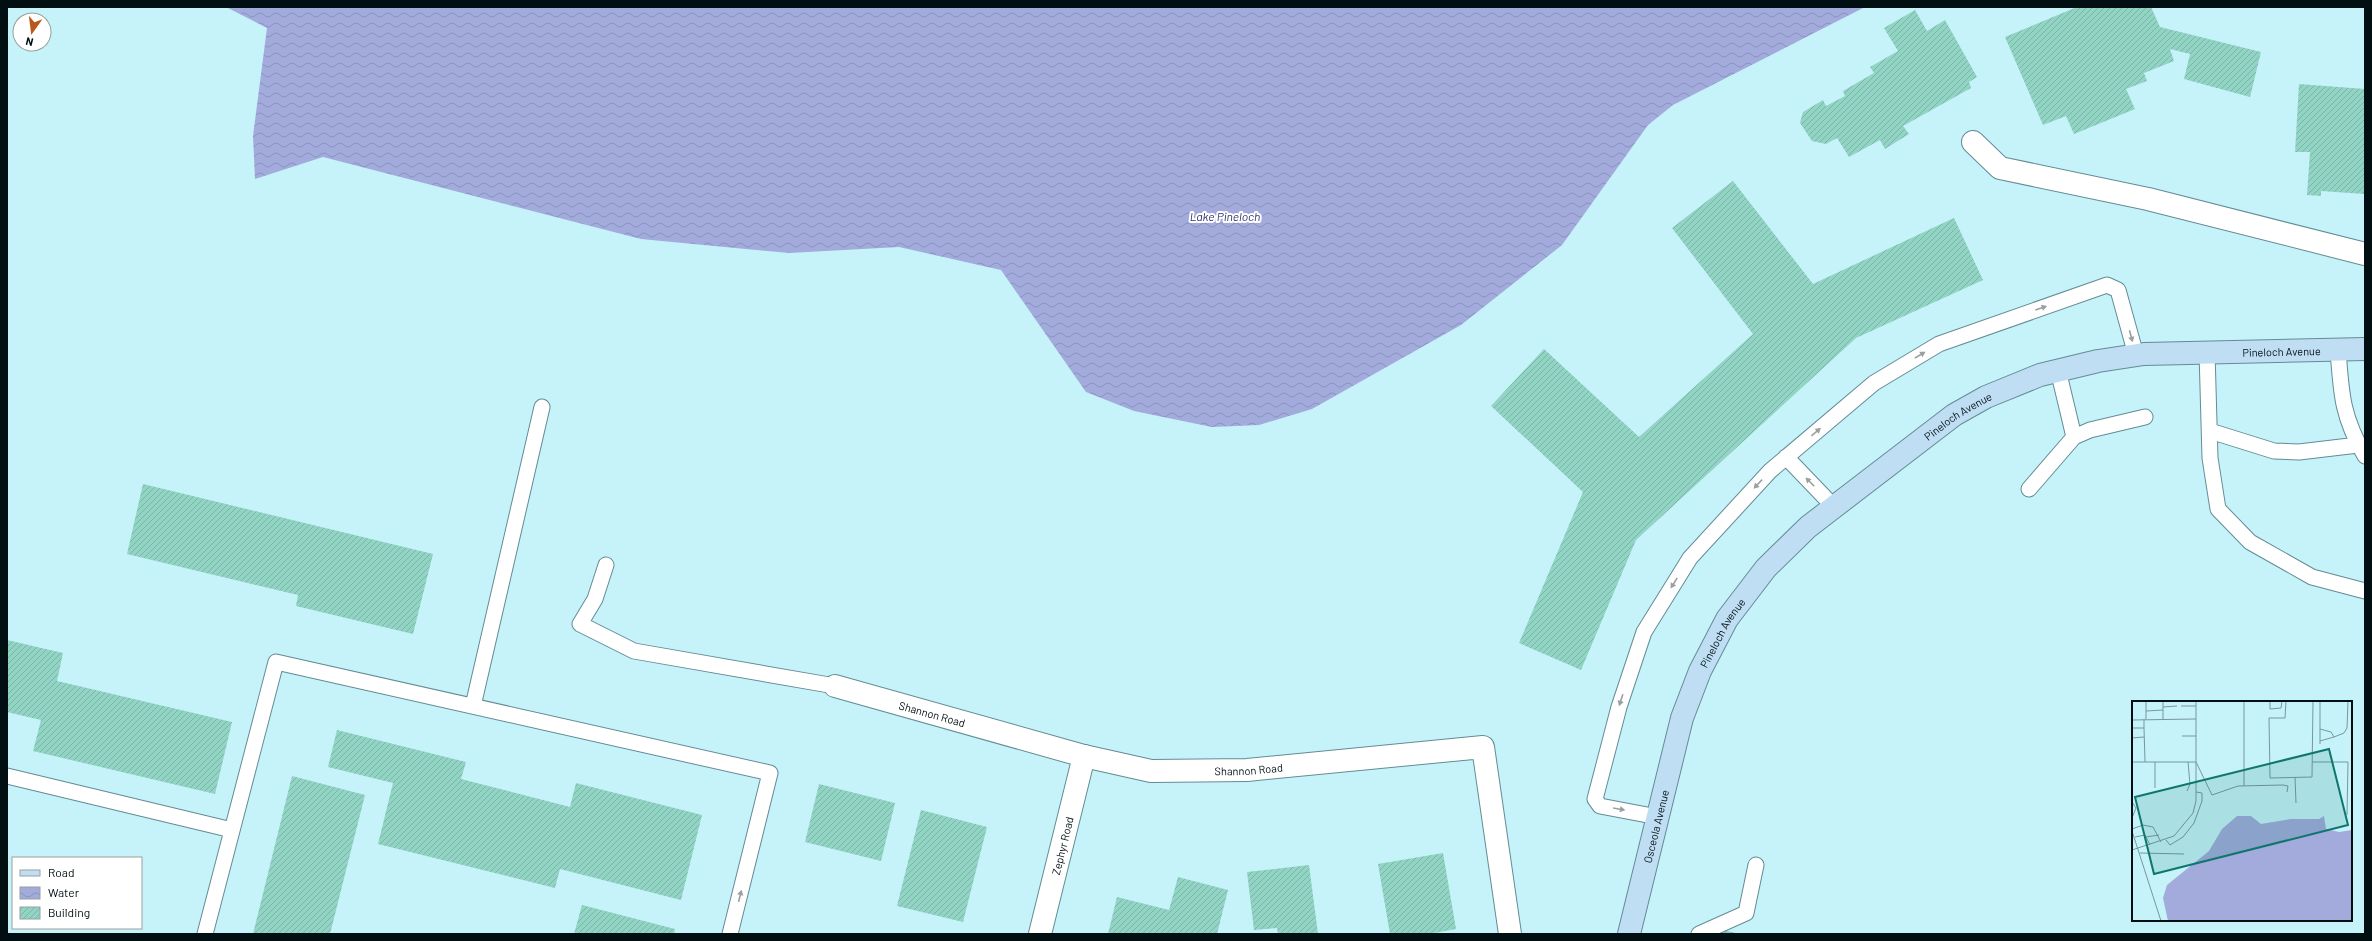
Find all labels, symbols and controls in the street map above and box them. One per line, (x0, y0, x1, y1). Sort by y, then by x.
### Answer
north arrow (12, 12, 52, 52)
text: N (24, 35, 35, 49)
water label: Lake Pineloch (1190, 209, 1260, 223)
one-way arrow (2036, 305, 2048, 311)
one-way arrow (2128, 330, 2134, 342)
street label: Pineloch Avenue (2242, 344, 2321, 358)
one-way arrow (1915, 351, 1925, 359)
street label: Pineloch Avenue (1921, 389, 1993, 442)
one-way arrow (1811, 427, 1822, 436)
one-way arrow (1805, 477, 1815, 487)
one-way arrow (1753, 479, 1763, 489)
one-way arrow (1671, 577, 1678, 589)
street label: Pineloch Avenue (1697, 595, 1747, 670)
one-way arrow (1618, 695, 1624, 707)
street label: Shannon Road (898, 698, 967, 729)
inset map (2132, 701, 2352, 921)
street label: Shannon Road (1214, 760, 1283, 777)
street label: Osceola Avenue (1640, 788, 1671, 864)
one-way arrow (1613, 807, 1625, 813)
street label: Zephyr Road (1048, 815, 1075, 876)
legend (12, 857, 142, 929)
text: Road (48, 865, 75, 879)
text: Water (48, 885, 80, 899)
one-way arrow (737, 890, 743, 902)
text: Building (48, 905, 90, 919)

